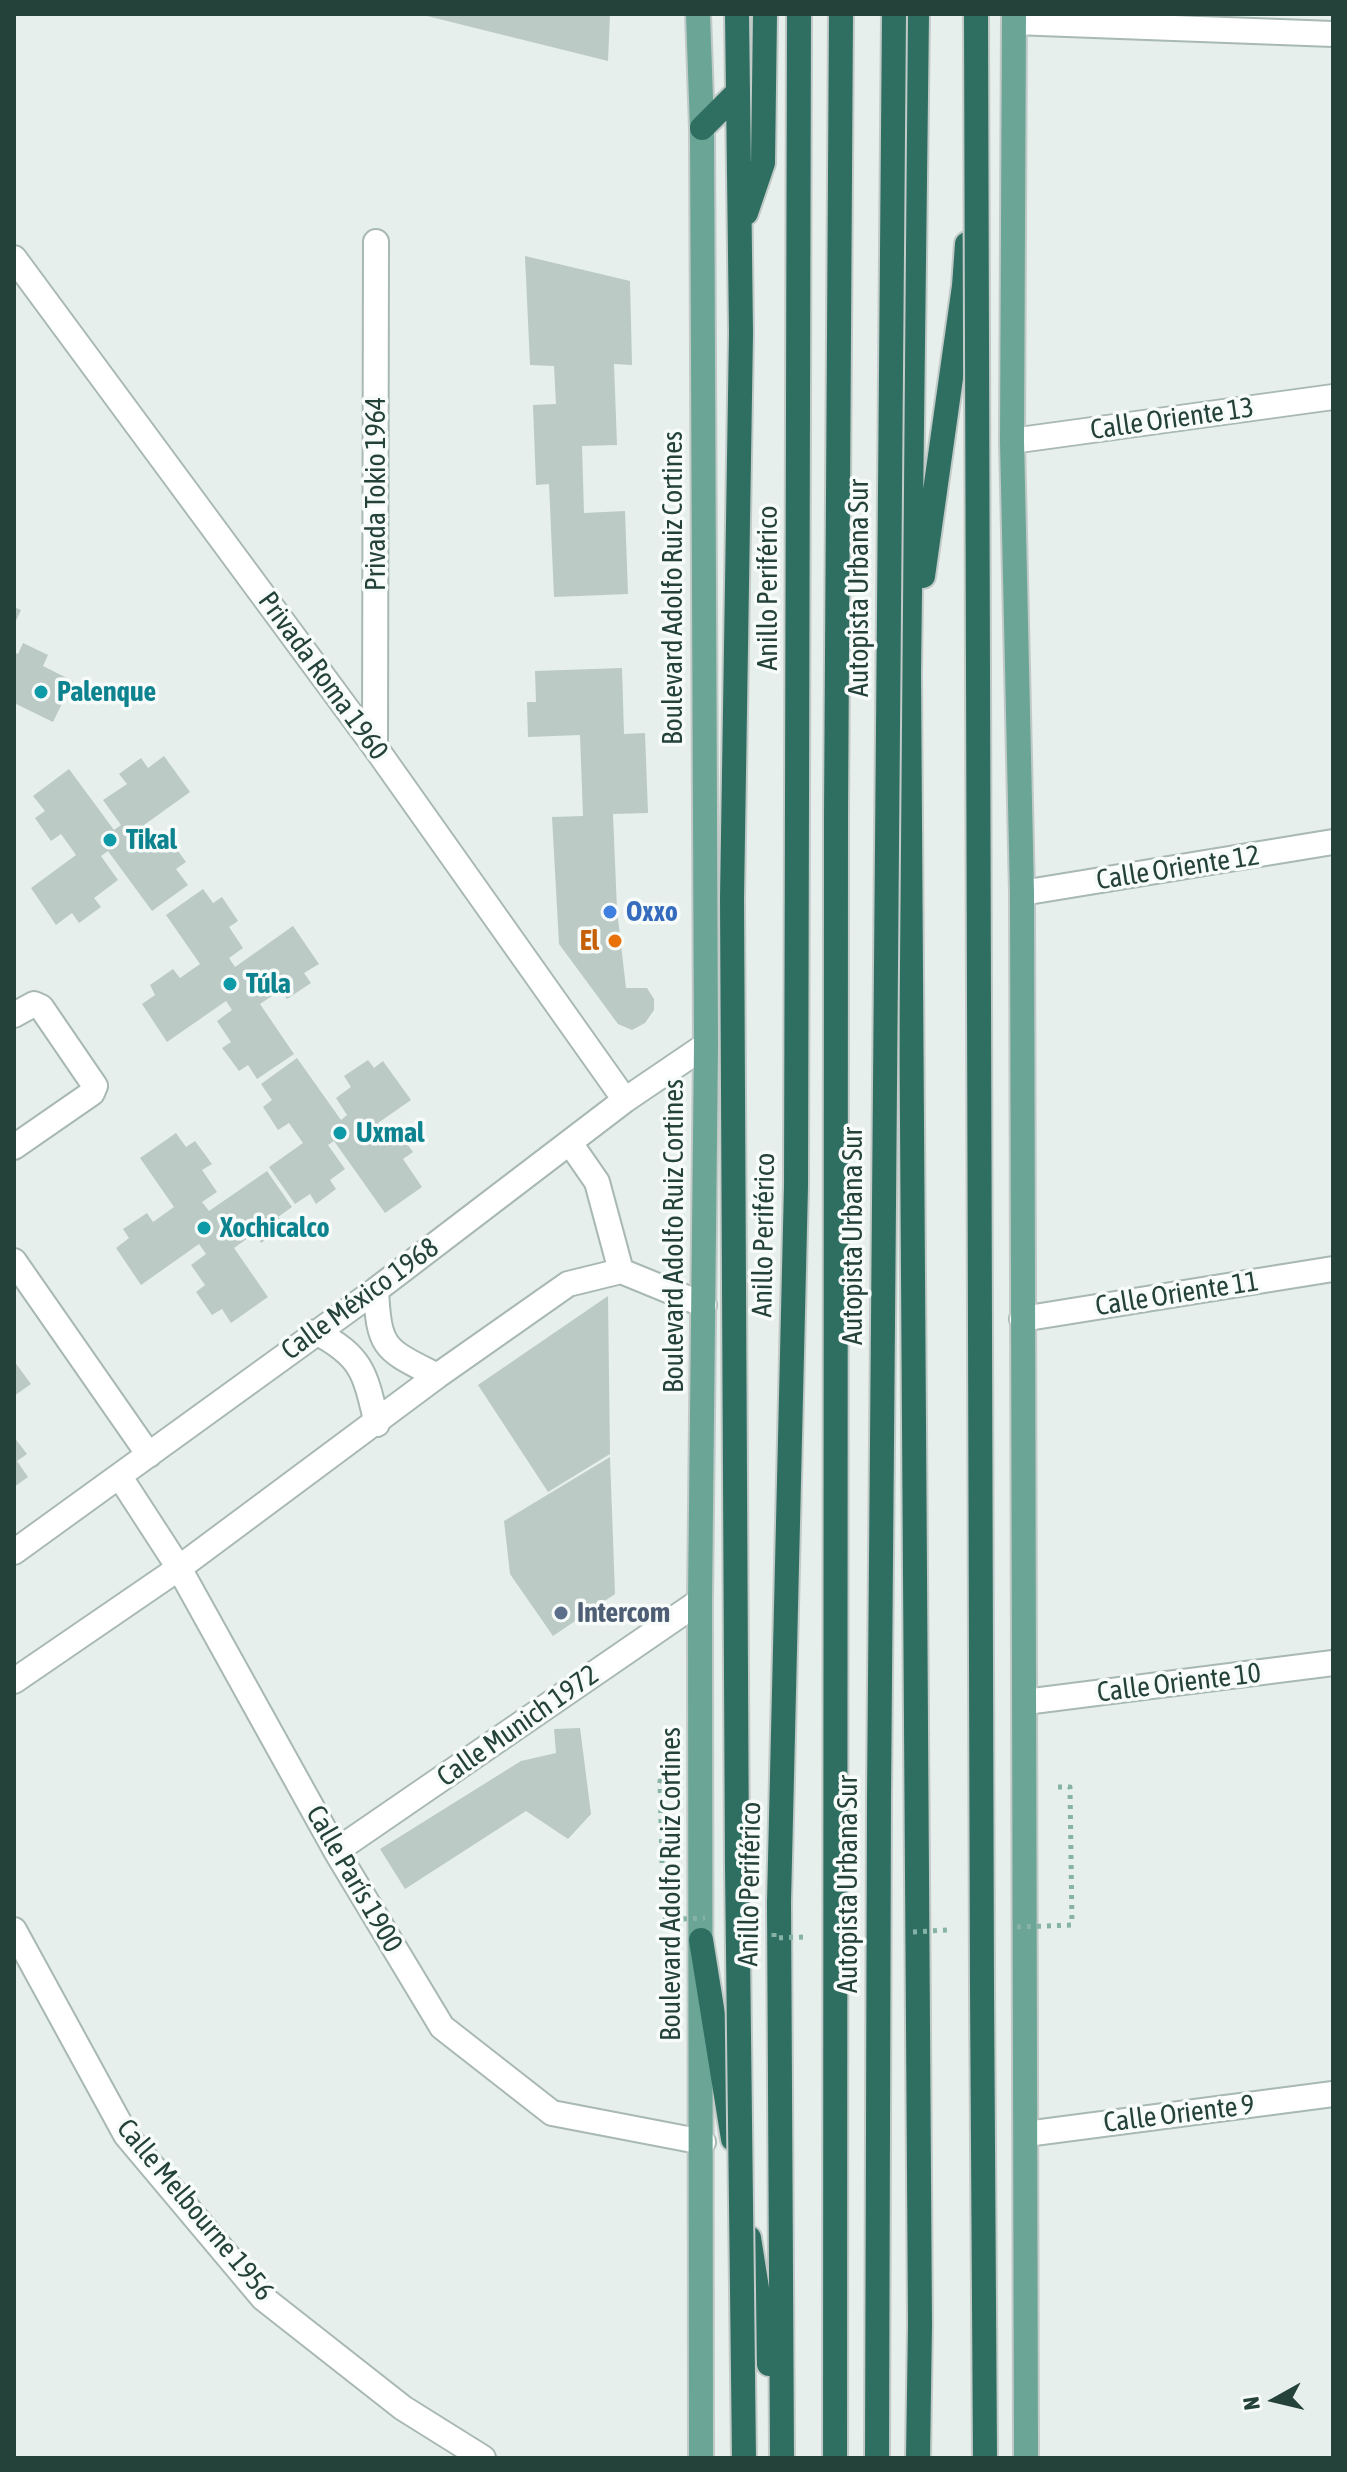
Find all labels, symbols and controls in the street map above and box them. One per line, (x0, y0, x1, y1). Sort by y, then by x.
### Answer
street label: Calle Oriente 13 (1088, 391, 1256, 447)
street label: Privada Tokio 1964 (359, 397, 393, 591)
street label: Boulevard Adolfo Ruiz Cortines (656, 431, 690, 745)
street label: Autopista Urbana Sur (842, 479, 876, 697)
street label: Anillo Periférico (751, 506, 785, 670)
street label: Privada Roma 1960 (251, 585, 395, 767)
place label: Palenque (57, 675, 156, 709)
marker: Palenque (32, 683, 50, 701)
place label: Tikal (126, 823, 177, 857)
marker: Tikal (101, 831, 119, 849)
street label: Calle Oriente 12 (1094, 839, 1262, 897)
place label: Oxxo (626, 895, 678, 929)
marker: Oxxo (601, 903, 619, 921)
place label: El (580, 924, 599, 958)
marker: El (606, 932, 624, 950)
place label: Túla (246, 967, 291, 1001)
marker: Túla (221, 975, 239, 993)
street label: Boulevard Adolfo Ruiz Cortines (657, 1079, 691, 1393)
place label: Uxmal (356, 1116, 424, 1150)
marker: Uxmal (331, 1124, 349, 1142)
street label: Autopista Urbana Sur (836, 1127, 870, 1345)
street label: Anillo Periférico (746, 1152, 782, 1318)
place label: Xochicalco (220, 1211, 330, 1245)
marker: Xochicalco (195, 1219, 213, 1237)
street label: Calle México 1968 (275, 1231, 445, 1367)
street label: Calle Oriente 11 (1093, 1265, 1261, 1323)
place label: Intercom (577, 1596, 670, 1630)
marker: Intercom (552, 1604, 570, 1622)
street label: Calle Oriente 10 (1095, 1656, 1263, 1710)
street label: Calle Munich 1972 (431, 1658, 605, 1794)
street label: Boulevard Adolfo Ruiz Cortines (654, 1727, 688, 2041)
street label: Autopista Urbana Sur (831, 1775, 865, 1993)
street label: Calle París 1900 (298, 1800, 410, 1958)
street label: Anillo Periférico (732, 1801, 768, 1967)
street label: Calle Oriente 9 (1102, 2088, 1256, 2140)
street label: Calle Melbourne 1956 (109, 2112, 281, 2308)
north arrow (1235, 2360, 1315, 2440)
text: N (1237, 2395, 1265, 2412)

